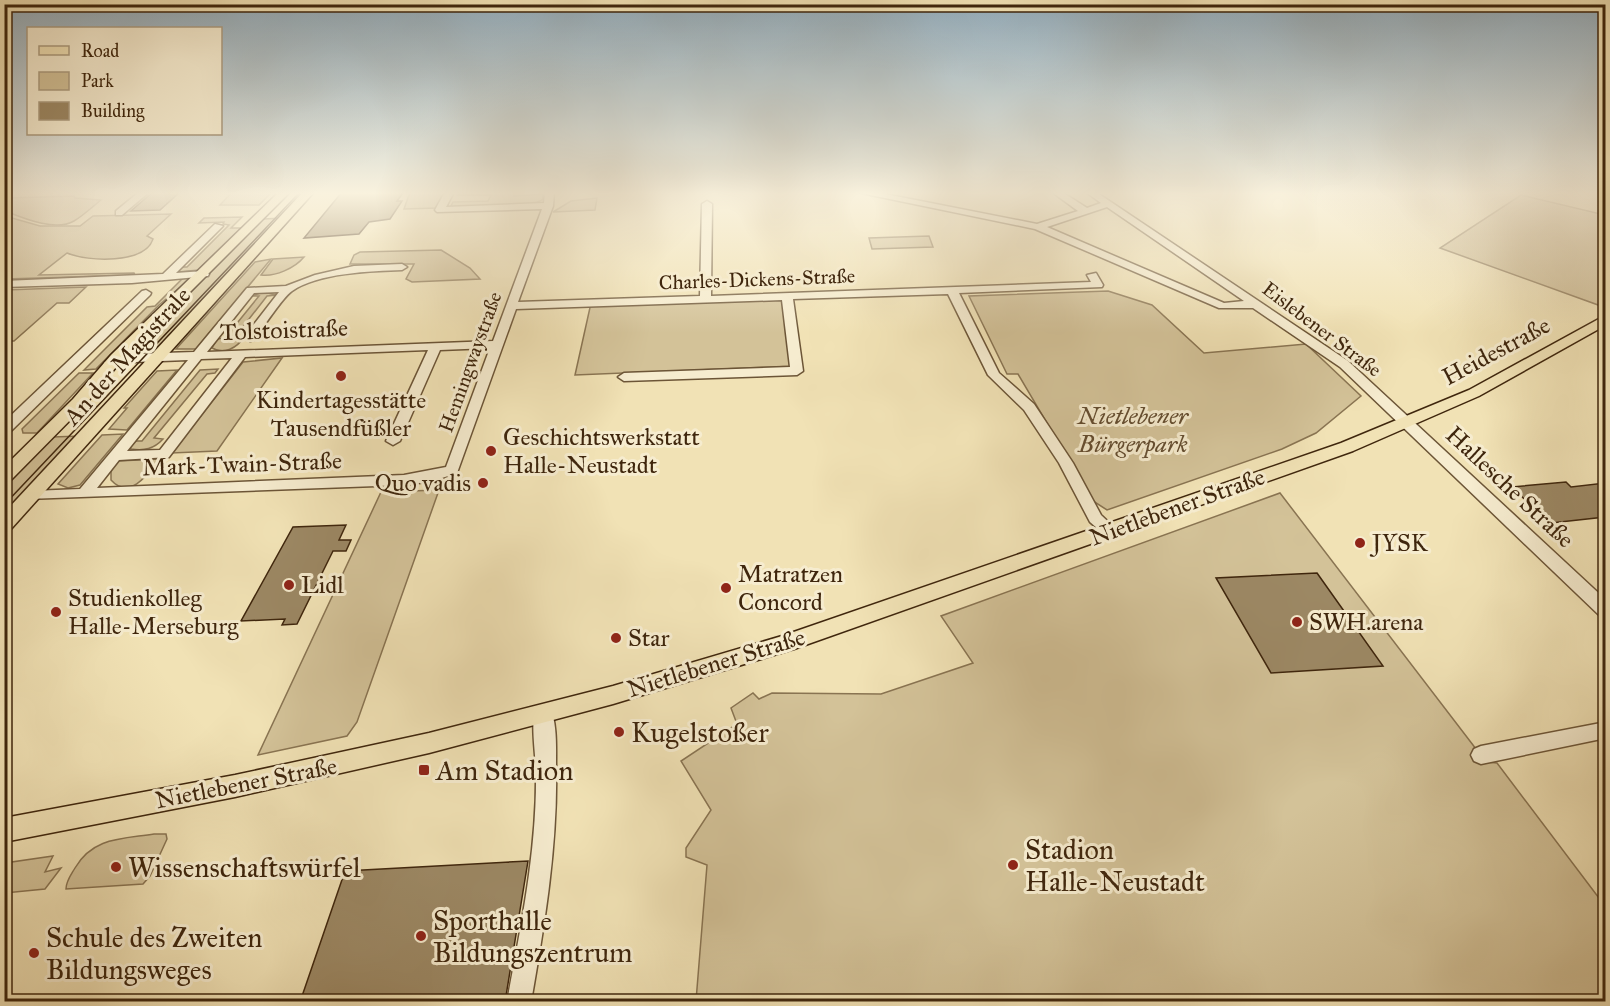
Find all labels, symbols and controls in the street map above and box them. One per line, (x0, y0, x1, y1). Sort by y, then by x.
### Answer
legend (27, 27, 222, 135)
text: Road (81, 40, 119, 62)
text: Park (81, 70, 114, 92)
text: Building (81, 100, 145, 123)
street label: Charles-Dickens-Straße (658, 264, 856, 294)
street label: Eislebener Straße (1258, 276, 1386, 382)
street label: An der Magistrale (56, 281, 197, 432)
street label: Hemingwaystraße (433, 288, 507, 436)
street label: Heidestraße (1437, 310, 1555, 392)
street label: Tolstoistraße (219, 313, 349, 347)
marker: Kindertagesstätte Tausendfüßler (334, 369, 348, 383)
place label: Kindertagesstätte Tausendfüßler (256, 385, 426, 443)
park label: Nietlebener Bürgerpark (1076, 401, 1190, 459)
street label: Hallesche Straße (1439, 420, 1581, 554)
place label: Geschichtswerkstatt Halle-Neustadt (503, 422, 700, 480)
marker: Geschichtswerkstatt Halle-Neustadt (484, 444, 498, 458)
street label: Mark-Twain-Straße (142, 446, 342, 482)
street label: Nietlebener Straße (1085, 461, 1269, 553)
place label: Quo vadis (375, 468, 471, 498)
marker: Quo vadis (476, 476, 490, 490)
place label: JYSK (1369, 528, 1429, 558)
marker: JYSK (1353, 536, 1367, 550)
place label: Matratzen Concord (738, 559, 843, 617)
place label: Lidl (301, 570, 344, 600)
marker: Lidl (282, 578, 296, 592)
marker: Matratzen Concord (719, 581, 733, 595)
place label: Studienkolleg Halle-Merseburg (68, 583, 239, 641)
marker: Studienkolleg Halle-Merseburg (49, 605, 63, 619)
place label: SWH.arena (1309, 607, 1424, 637)
marker: SWH.arena (1290, 615, 1304, 629)
street label: Nietlebener Straße (623, 622, 809, 704)
place label: Star (628, 623, 669, 653)
marker: Star (609, 631, 623, 645)
place label: Kugelstoßer (631, 715, 769, 750)
marker: Kugelstoßer (612, 725, 626, 739)
street label: Nietlebener Straße (153, 751, 339, 815)
place label: Am Stadion (435, 753, 573, 788)
marker: Am Stadion (417, 763, 431, 777)
place label: Stadion Halle-Neustadt (1025, 832, 1205, 899)
place label: Wissenschaftswürfel (128, 850, 361, 885)
marker: Stadion Halle-Neustadt (1006, 858, 1020, 872)
marker: Wissenschaftswürfel (109, 860, 123, 874)
place label: Sporthalle Bildungszentrum (433, 903, 633, 970)
place label: Schule des Zweiten Bildungsweges (46, 920, 263, 987)
marker: Sporthalle Bildungszentrum (414, 929, 428, 943)
marker: Schule des Zweiten Bildungsweges (27, 946, 41, 960)

